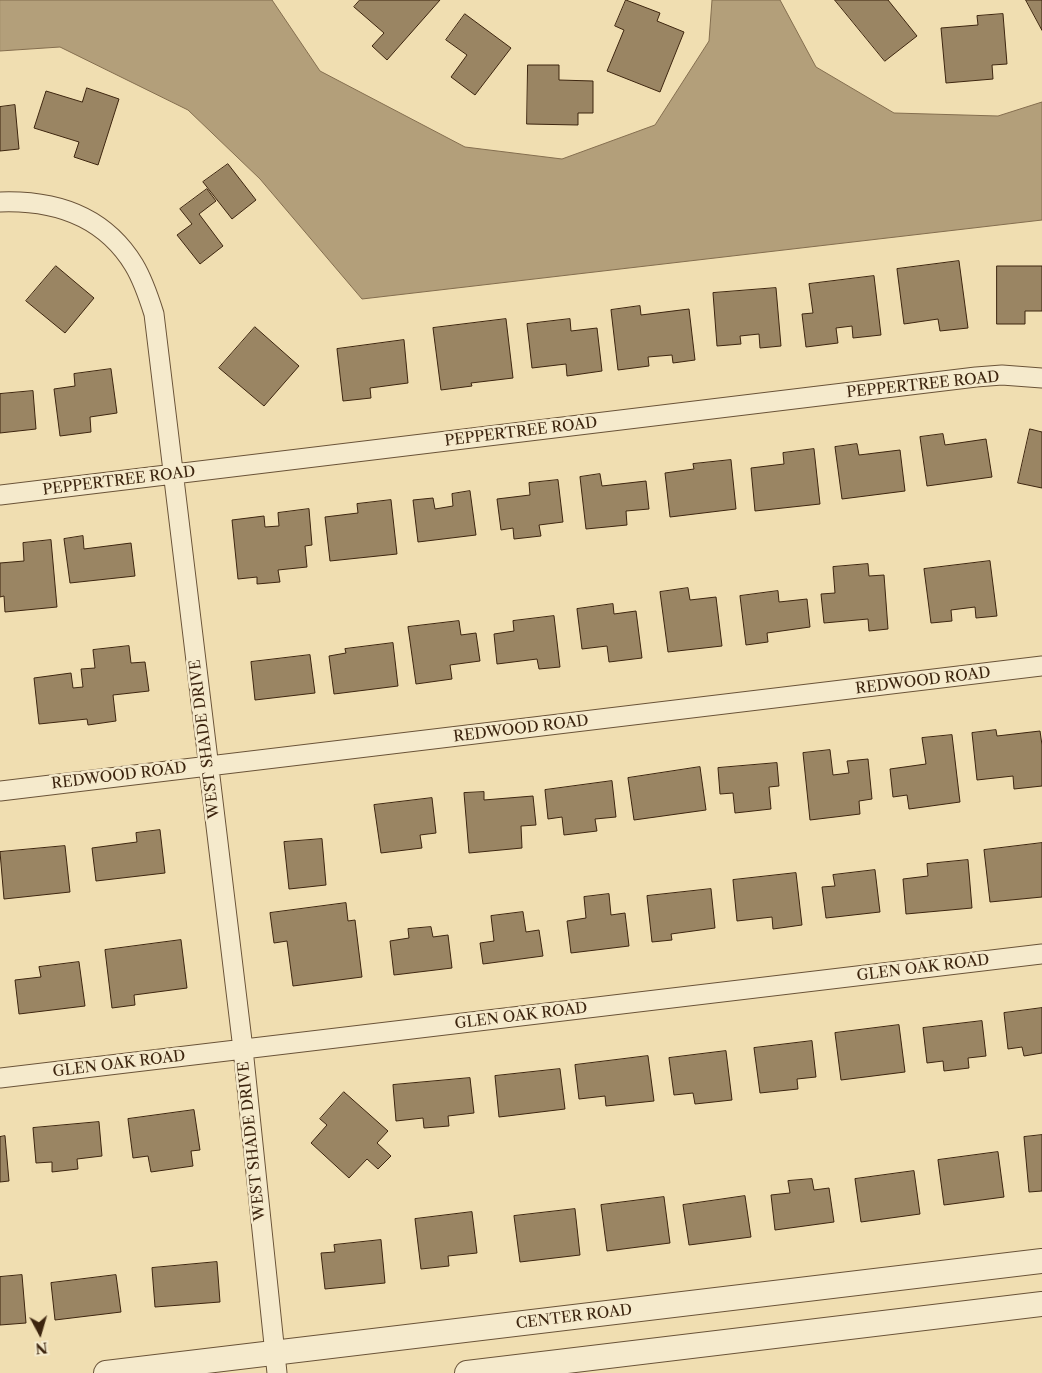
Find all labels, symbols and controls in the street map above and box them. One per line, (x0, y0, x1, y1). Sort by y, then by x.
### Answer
street label: PEPPERTREE ROAD (846, 368, 1000, 402)
street label: PEPPERTREE ROAD (444, 414, 598, 450)
street label: PEPPERTREE ROAD (42, 463, 196, 499)
street label: WEST SHADE DRIVE (186, 658, 224, 820)
street label: REDWOOD ROAD (854, 664, 992, 698)
street label: REDWOOD ROAD (452, 712, 590, 746)
street label: REDWOOD ROAD (50, 759, 188, 793)
street label: GLEN OAK ROAD (856, 951, 990, 985)
street label: GLEN OAK ROAD (454, 999, 588, 1033)
street label: GLEN OAK ROAD (52, 1047, 186, 1081)
street label: WEST SHADE DRIVE (235, 1060, 269, 1222)
street label: CENTER ROAD (515, 1301, 633, 1333)
north arrow (15, 1308, 65, 1358)
text: N (35, 1338, 49, 1358)

